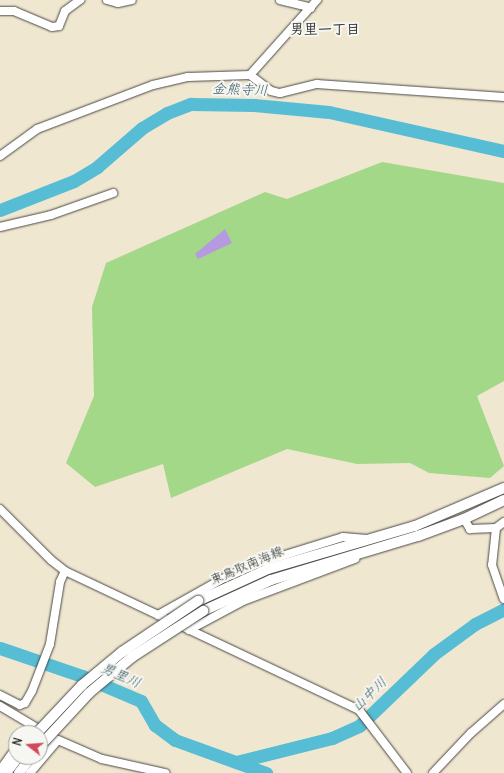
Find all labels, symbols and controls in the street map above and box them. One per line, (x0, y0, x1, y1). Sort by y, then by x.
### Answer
district label: 男里一丁目 (290, 21, 360, 37)
water label: 金熊寺川 (212, 80, 268, 98)
street label: 東鳥取南海線 (208, 544, 286, 588)
water label: 男里川 (98, 659, 144, 691)
water label: 山中川 (348, 673, 390, 715)
north arrow (8, 725, 48, 765)
text: N (10, 736, 25, 747)

